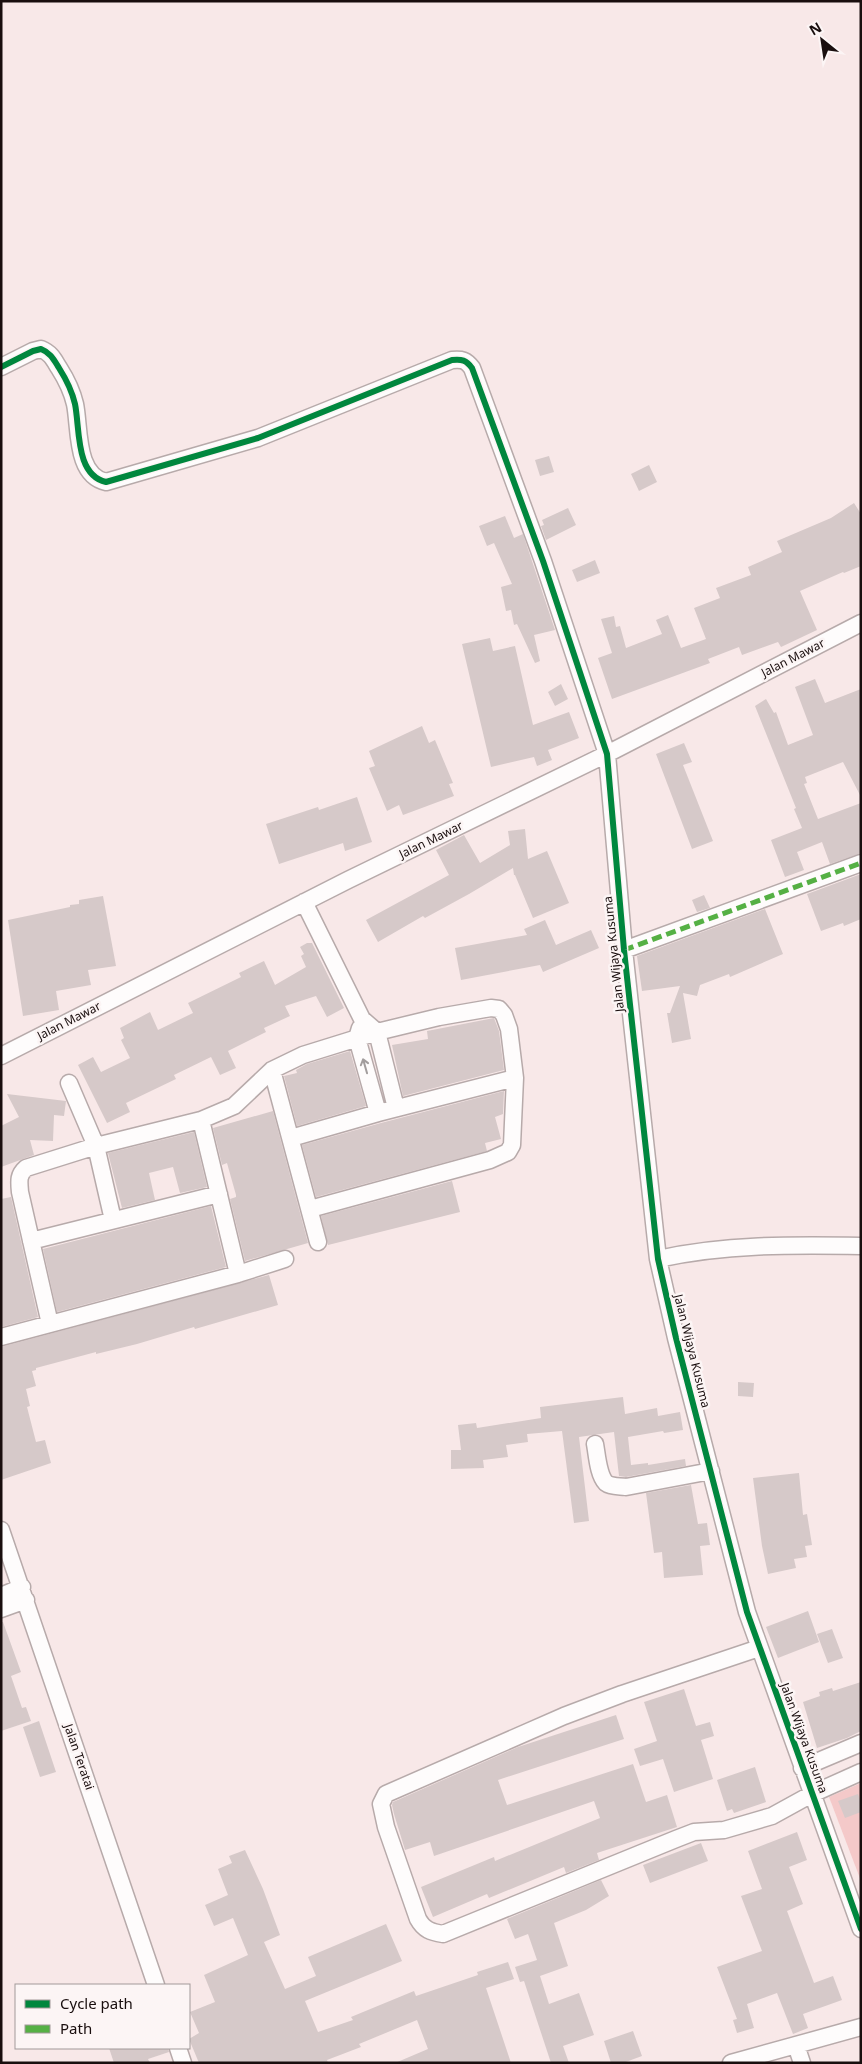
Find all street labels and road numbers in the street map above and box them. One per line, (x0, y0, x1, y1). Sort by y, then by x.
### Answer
street label: Jalan Mawar (757, 634, 827, 681)
street label: Jalan Mawar (395, 817, 466, 863)
street label: Jalan Wijaya Kusuma (599, 895, 628, 1014)
street label: Jalan Mawar (33, 997, 103, 1044)
street label: Jalan Wijaya Kusuma (670, 1291, 715, 1409)
street label: Jalan Wijaya Kusuma (776, 1679, 832, 1795)
street label: Jalan Teratai (60, 1721, 99, 1792)

